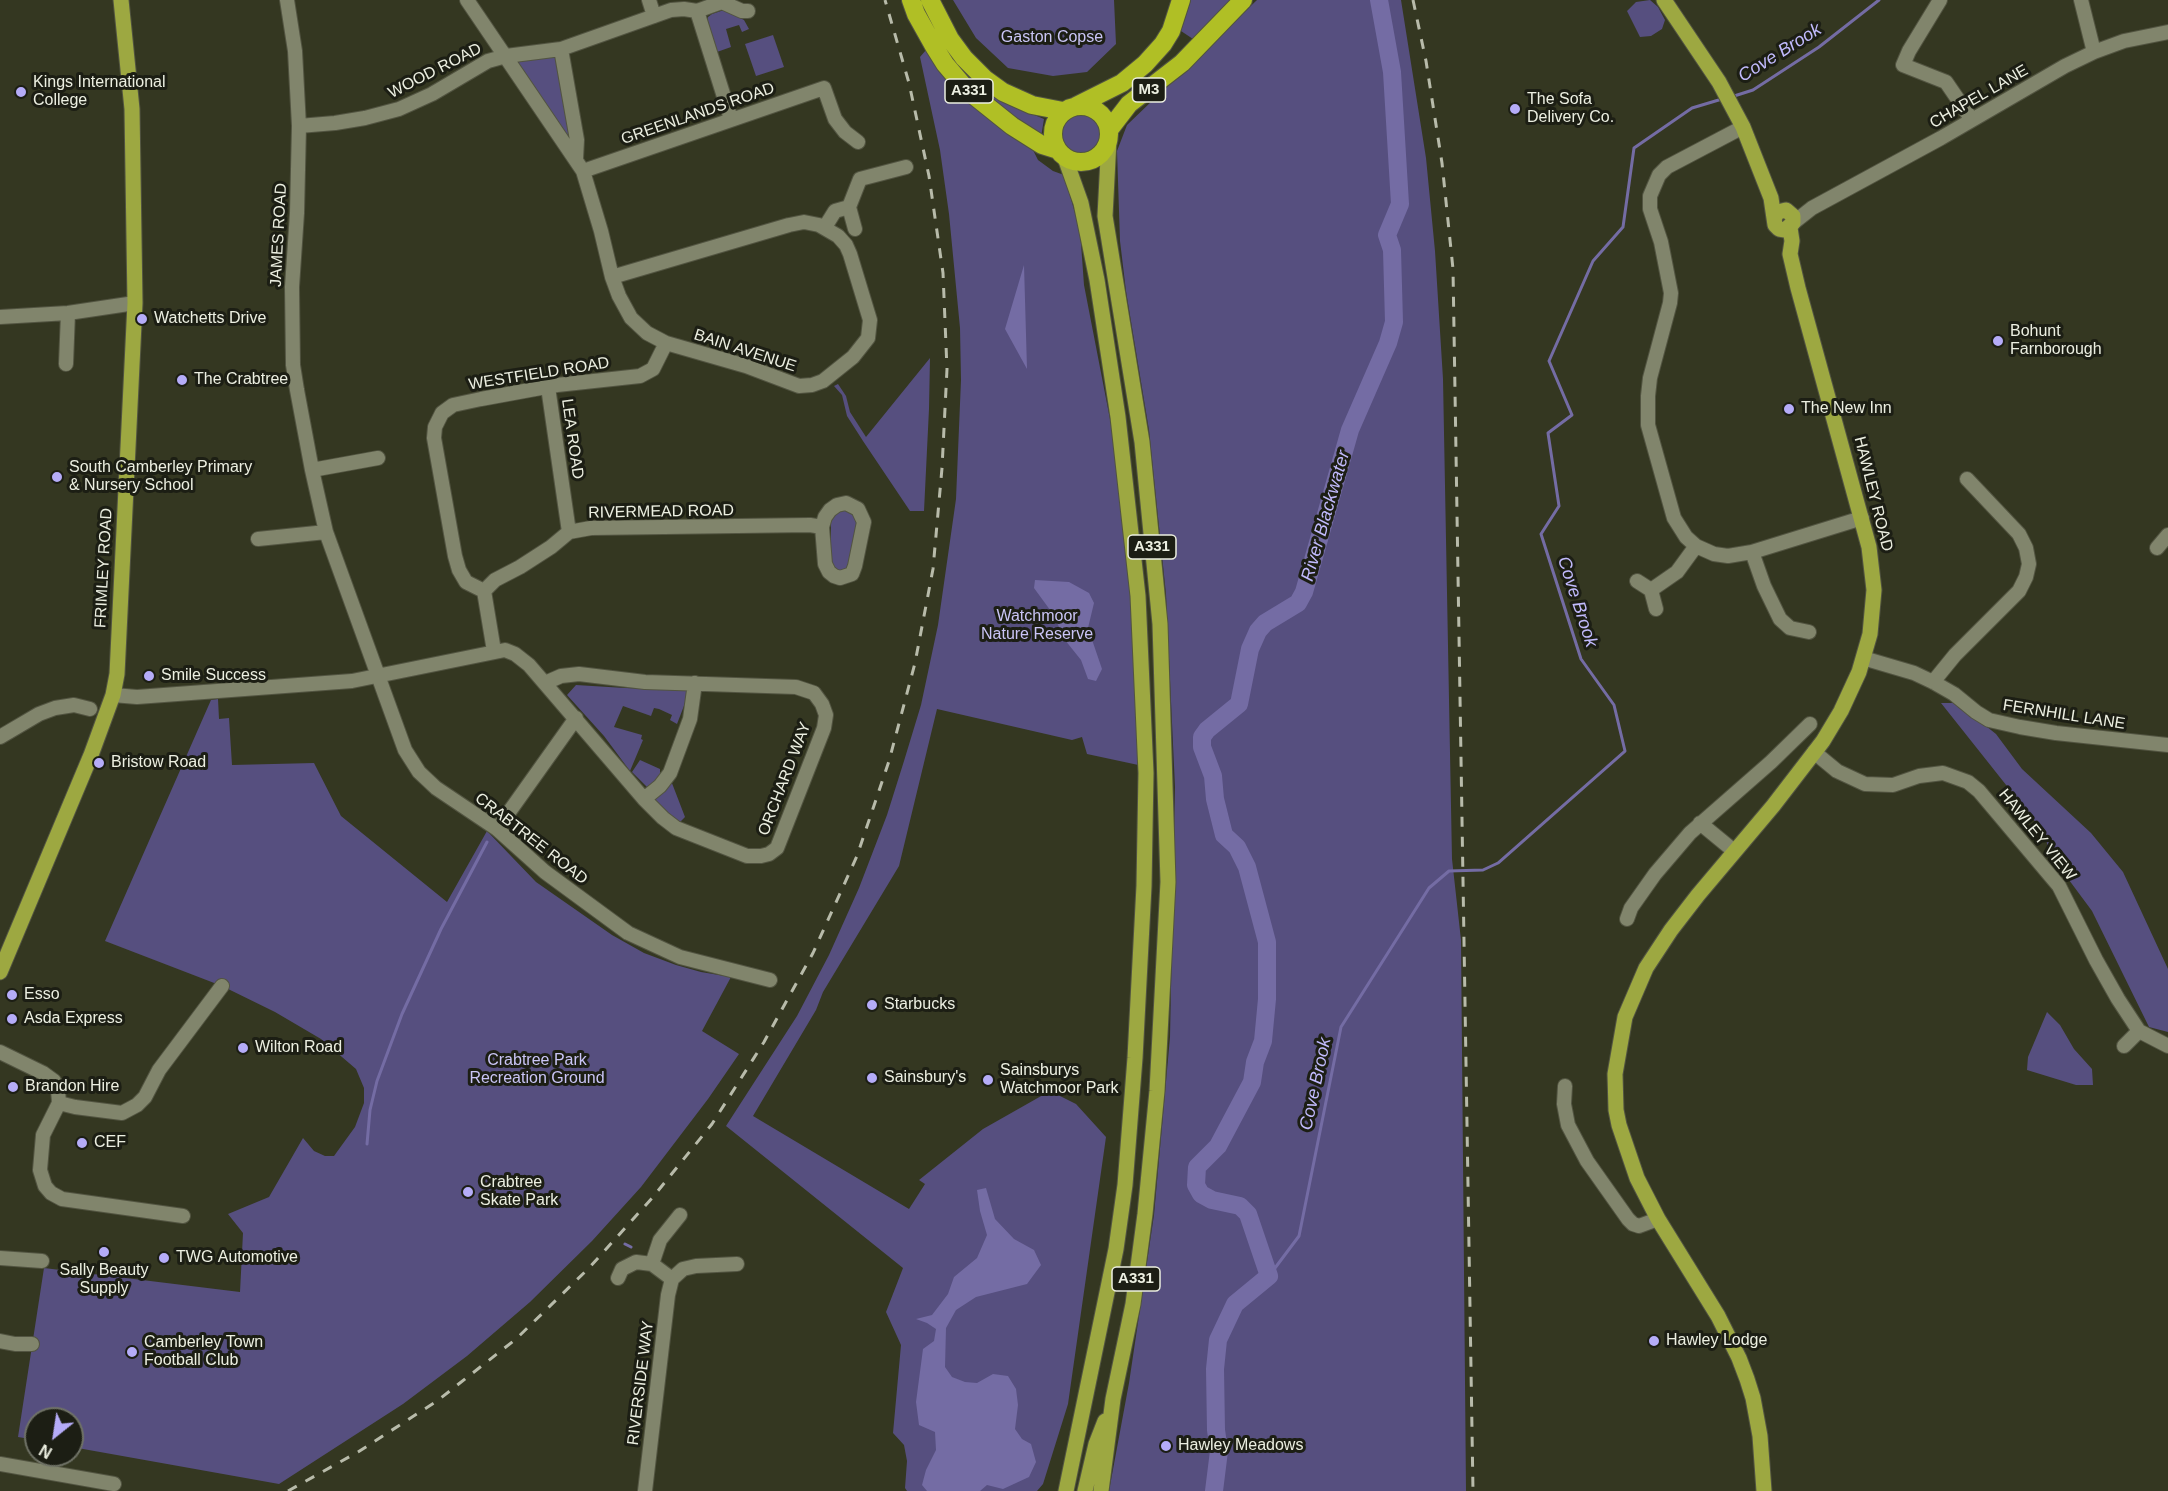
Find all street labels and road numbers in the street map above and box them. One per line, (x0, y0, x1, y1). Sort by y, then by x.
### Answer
street label: WOOD ROAD (385, 39, 485, 103)
street label: CHAPEL LANE (1926, 61, 2032, 133)
road number: M3 (1132, 78, 1166, 102)
street label: GREENLANDS ROAD (619, 79, 777, 149)
road number: A331 (945, 79, 993, 103)
street label: JAMES ROAD (267, 183, 291, 287)
street label: BAIN AVENUE (691, 325, 799, 377)
street label: WESTFIELD ROAD (467, 353, 611, 395)
street label: LEA ROAD (557, 398, 587, 480)
street label: HAWLEY ROAD (1849, 435, 1897, 553)
street label: RIVERMEAD ROAD (588, 501, 734, 523)
street label: FRIMLEY ROAD (91, 508, 117, 628)
road number: A331 (1128, 535, 1176, 559)
street label: FERNHILL LANE (2001, 696, 2127, 734)
street label: ORCHARD WAY (755, 720, 815, 838)
street label: HAWLEY VIEW (1994, 785, 2080, 885)
street label: CRABTREE ROAD (471, 789, 591, 889)
road number: A331 (1112, 1267, 1160, 1291)
street label: RIVERSIDE WAY (624, 1320, 658, 1446)

